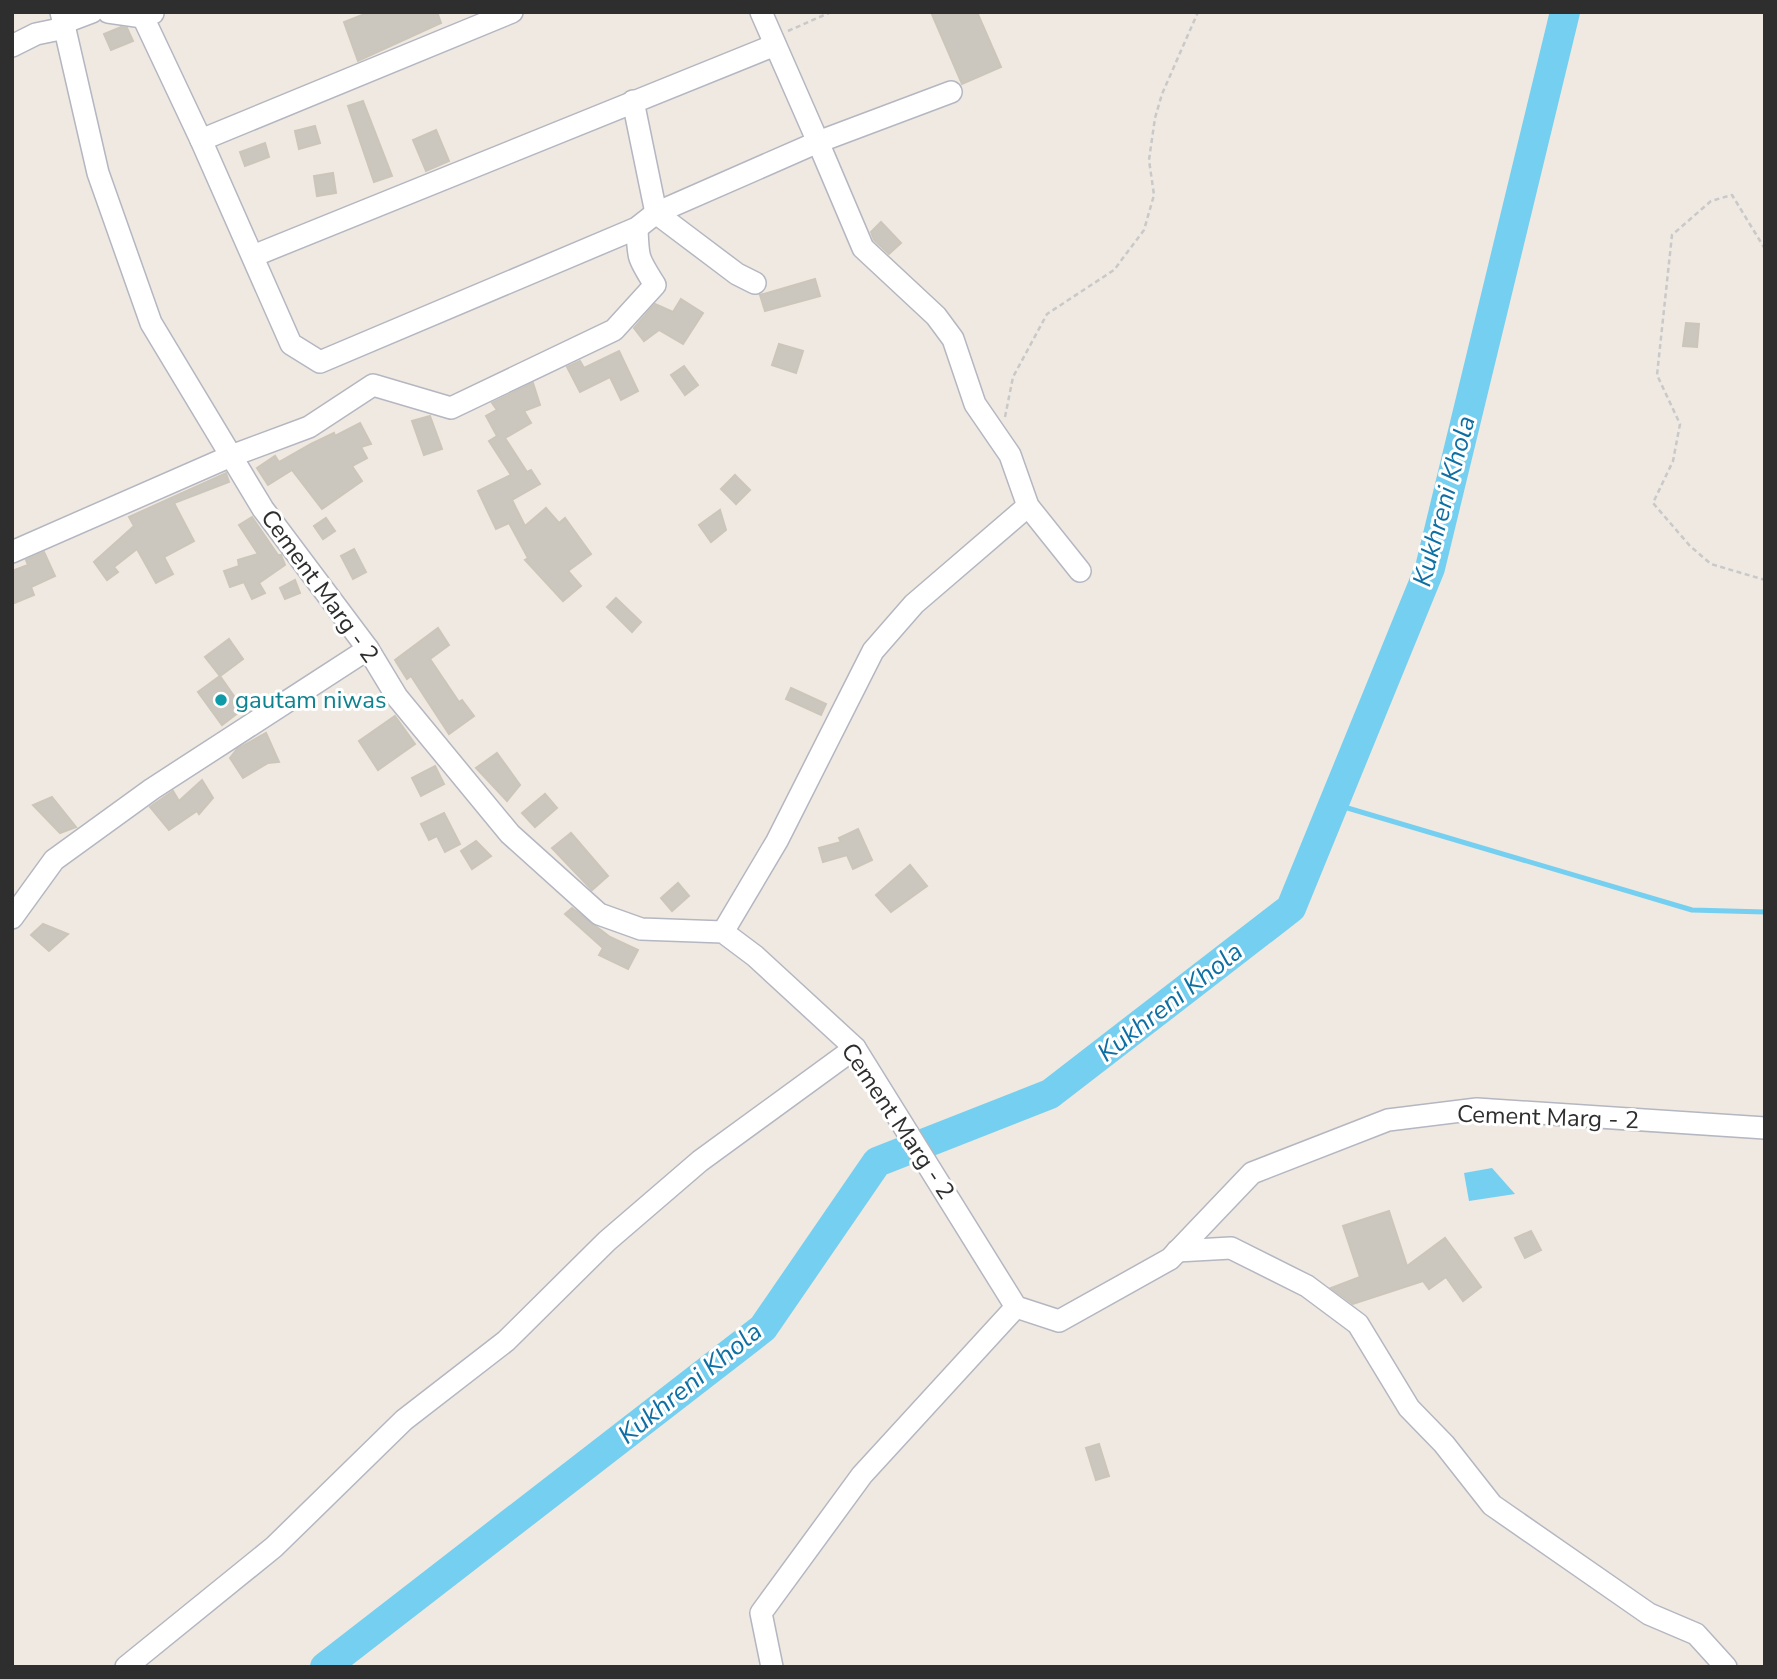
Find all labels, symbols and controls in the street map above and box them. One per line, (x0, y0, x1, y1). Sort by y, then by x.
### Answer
water label: Kukhreni Khola (1404, 412, 1484, 590)
street label: Cement Marg - 2 (253, 503, 387, 669)
place label: gautam niwas (235, 684, 387, 716)
marker: gautam niwas (213, 692, 229, 708)
water label: Kukhreni Khola (1090, 934, 1250, 1070)
street label: Cement Marg - 2 (834, 1037, 962, 1205)
street label: Cement Marg - 2 (1456, 1098, 1640, 1136)
water label: Kukhreni Khola (611, 1314, 769, 1452)

